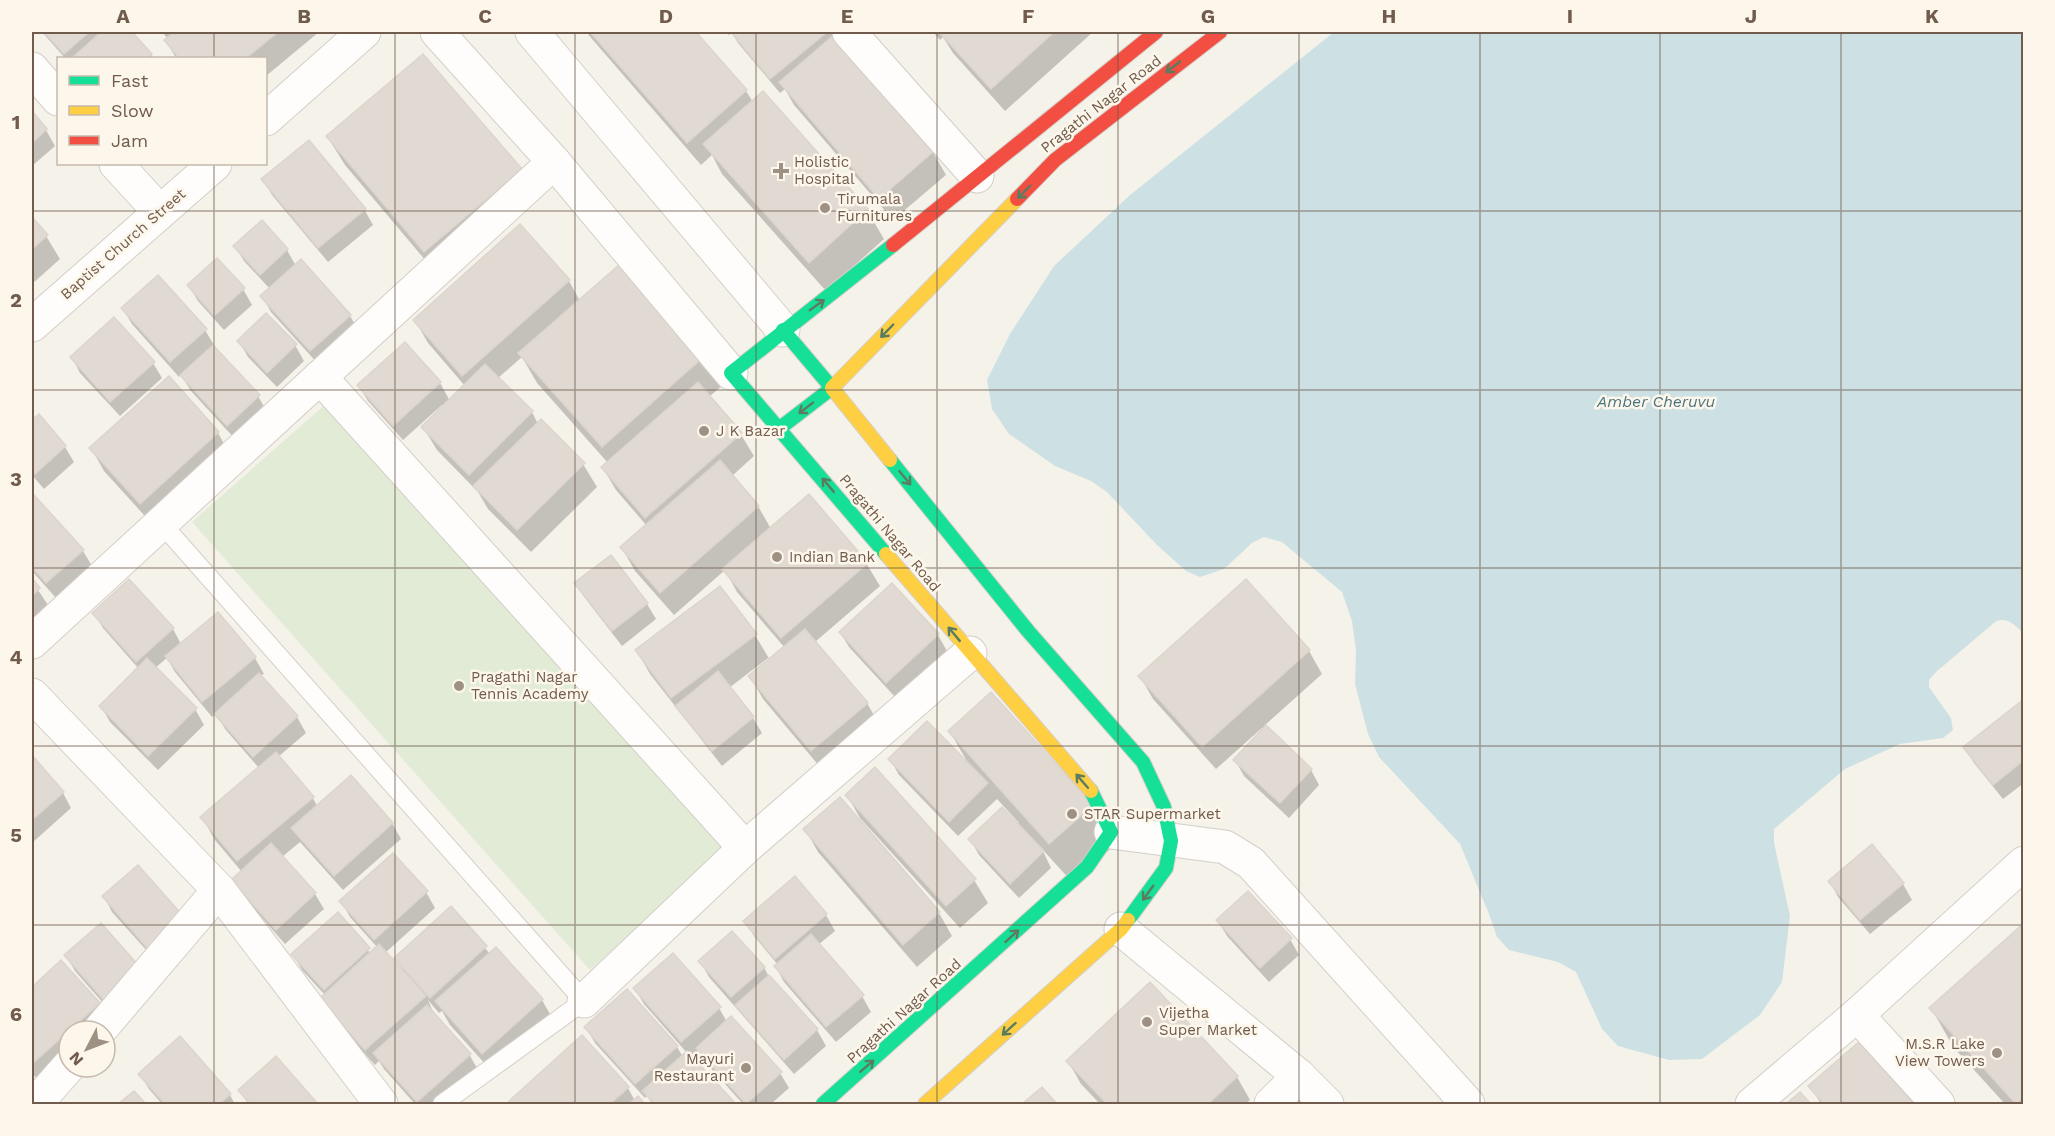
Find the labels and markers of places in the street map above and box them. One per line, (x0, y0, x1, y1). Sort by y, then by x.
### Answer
place label: Holistic Hospital (794, 153, 855, 188)
marker: Holistic Hospital (772, 162, 790, 180)
place label: Tirumala Furnitures (837, 190, 912, 225)
marker: Tirumala Furnitures (818, 201, 832, 215)
place label: J K Bazar (716, 422, 785, 440)
marker: J K Bazar (697, 424, 711, 438)
place label: Indian Bank (789, 548, 876, 566)
marker: Indian Bank (770, 550, 784, 564)
place label: Pragathi Nagar Tennis Academy (471, 668, 589, 703)
marker: Pragathi Nagar Tennis Academy (452, 679, 466, 693)
place label: STAR Supermarket (1084, 805, 1221, 823)
marker: STAR Supermarket (1065, 807, 1079, 821)
place label: Vijetha Super Market (1159, 1004, 1258, 1039)
marker: Vijetha Super Market (1140, 1015, 1154, 1029)
place label: M.S.R Lake View Towers (1895, 1035, 1985, 1070)
marker: M.S.R Lake View Towers (1990, 1046, 2004, 1060)
place label: Mayuri Restaurant (654, 1050, 735, 1085)
marker: Mayuri Restaurant (739, 1061, 753, 1075)

